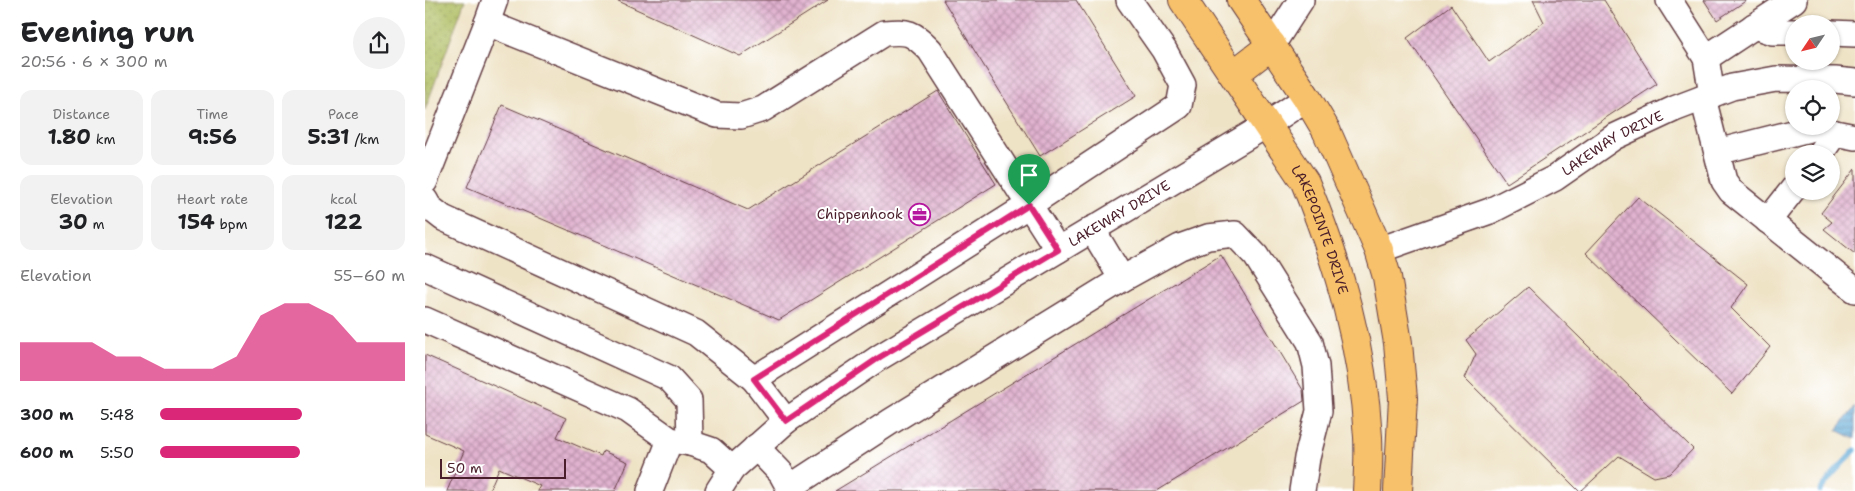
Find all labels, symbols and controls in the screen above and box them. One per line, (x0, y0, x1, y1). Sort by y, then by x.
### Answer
text: Evening run (20, 13, 195, 51)
north arrow (1785, 15, 1840, 70)
map controls (1785, 15, 1840, 200)
button: share (353, 17, 405, 69)
text: 20:56 · 6 × 300 m (20, 51, 168, 72)
button: locate (1785, 80, 1840, 135)
text: Distance (53, 105, 110, 123)
text: Time (196, 105, 229, 123)
text: Pace (328, 105, 359, 123)
street label: LAKEWAY DRIVE (1558, 106, 1666, 180)
text: 1.80 (47, 123, 91, 151)
text: 9:56 (188, 123, 237, 151)
text: 5:31 (308, 123, 350, 151)
text: km (91, 130, 116, 148)
text: /km (350, 130, 379, 148)
button: layers (1785, 145, 1840, 200)
pin (1008, 154, 1050, 205)
icon: arrive (1015, 161, 1043, 189)
street label: LAKEPOINTE DRIVE (1287, 162, 1353, 296)
street label: LAKEWAY DRIVE (1065, 176, 1173, 251)
text: Elevation (50, 190, 113, 208)
text: Heart rate (177, 190, 248, 208)
text: kcal (330, 190, 357, 208)
office icon: Chippenhook (907, 202, 931, 226)
place label: Chippenhook (817, 205, 903, 223)
text: 30 (58, 208, 88, 236)
text: 154 (177, 208, 215, 236)
text: 122 (324, 208, 363, 236)
text: m (88, 215, 105, 233)
text: bpm (215, 215, 248, 233)
text: Elevation (20, 265, 92, 286)
text: 55–60 m (333, 265, 405, 286)
text: 300 m (20, 404, 74, 425)
text: 5:48 (100, 404, 135, 425)
text: 600 m (20, 442, 74, 463)
text: 5:50 (100, 442, 134, 463)
scale bar (440, 456, 566, 479)
text: 50 m (447, 459, 482, 477)

